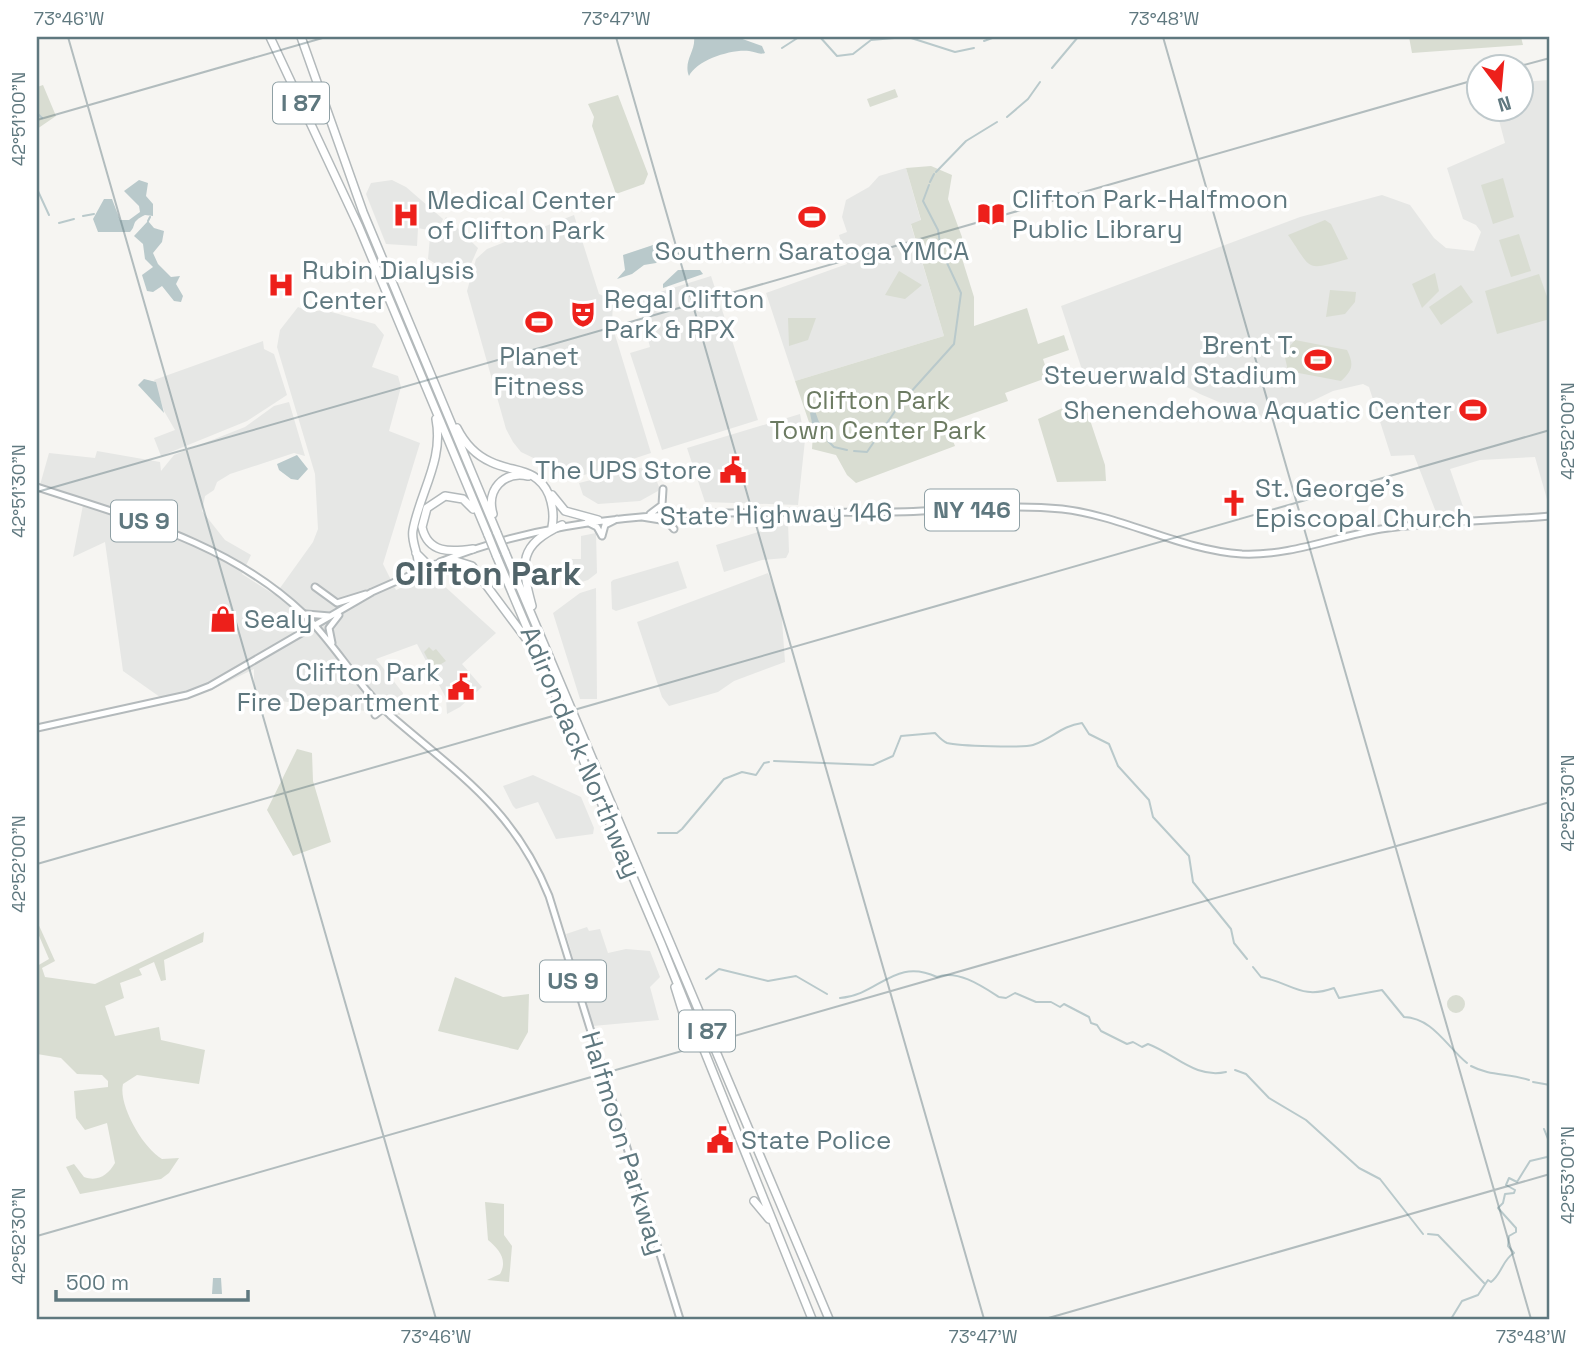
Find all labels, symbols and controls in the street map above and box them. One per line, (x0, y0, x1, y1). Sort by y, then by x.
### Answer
text: 73°46'W (34, 7, 104, 30)
text: 73°47'W (582, 7, 651, 30)
text: 73°48'W (1129, 7, 1200, 30)
north arrow (1464, 52, 1534, 122)
text: 42°51'00"N (7, 72, 30, 166)
road number: I 87 (273, 82, 329, 124)
text: N (1495, 90, 1514, 118)
place label: Clifton Park-Halfmoon Public Library (1012, 182, 1288, 246)
place label: Medical Center of Clifton Park (427, 183, 616, 247)
library icon: Clifton Park-Halfmoon Public Library (976, 199, 1006, 229)
hospital icon: Medical Center of Clifton Park (391, 200, 421, 230)
sports icon: Southern Saratoga YMCA (797, 202, 827, 232)
place label: Southern Saratoga YMCA (655, 234, 969, 268)
place label: Rubin Dialysis Center (302, 253, 475, 317)
hospital icon: Rubin Dialysis Center (266, 270, 296, 300)
place label: Regal Clifton Park & RPX (604, 282, 764, 346)
theatre icon: Regal Clifton Park & RPX (568, 299, 598, 329)
sports icon: Planet Fitness (524, 307, 554, 337)
place label: Brent T. Steuerwald Stadium (1044, 328, 1297, 392)
place label: Planet Fitness (493, 339, 585, 403)
sports icon: Brent T. Steuerwald Stadium (1303, 345, 1333, 375)
text: 42°52'00"N (1556, 382, 1579, 480)
park label: Clifton Park Town Center Park (769, 383, 987, 447)
place label: Shenendehowa Aquatic Center (1064, 393, 1452, 427)
sports icon: Shenendehowa Aquatic Center (1458, 395, 1488, 425)
text: 42°51'30"N (7, 444, 30, 538)
place label: The UPS Store (535, 453, 712, 487)
public building icon: The UPS Store (718, 455, 748, 485)
place label: St. George's Episcopal Church (1255, 471, 1472, 535)
church icon: St. George's Episcopal Church (1219, 488, 1249, 518)
road number: NY 146 (925, 490, 1019, 530)
street label: State Highway 146 (660, 495, 892, 533)
road number: US 9 (111, 500, 177, 542)
district label: Clifton Park (395, 553, 582, 595)
place label: Sealy (244, 602, 313, 636)
shop icon: Sealy (208, 604, 238, 634)
street label: Adirondack Northway (513, 621, 649, 883)
place label: Clifton Park Fire Department (237, 655, 440, 719)
public building icon: Clifton Park Fire Department (446, 672, 476, 702)
text: 42°52'30"N (1556, 755, 1579, 851)
text: 42°52'00"N (7, 815, 30, 913)
road number: US 9 (540, 960, 606, 1001)
road number: I 87 (679, 1010, 735, 1051)
street label: Halfmoon Parkway (574, 1027, 674, 1259)
place label: State Police (741, 1123, 891, 1157)
public building icon: State Police (705, 1125, 735, 1155)
text: 42°53'00"N (1556, 1126, 1579, 1224)
text: 42°52'30"N (7, 1188, 30, 1284)
scale bar (56, 1258, 248, 1302)
text: 500 m (66, 1269, 129, 1296)
text: 73°46'W (401, 1325, 471, 1348)
text: 73°47'W (949, 1325, 1018, 1348)
text: 73°48'W (1496, 1325, 1567, 1348)

